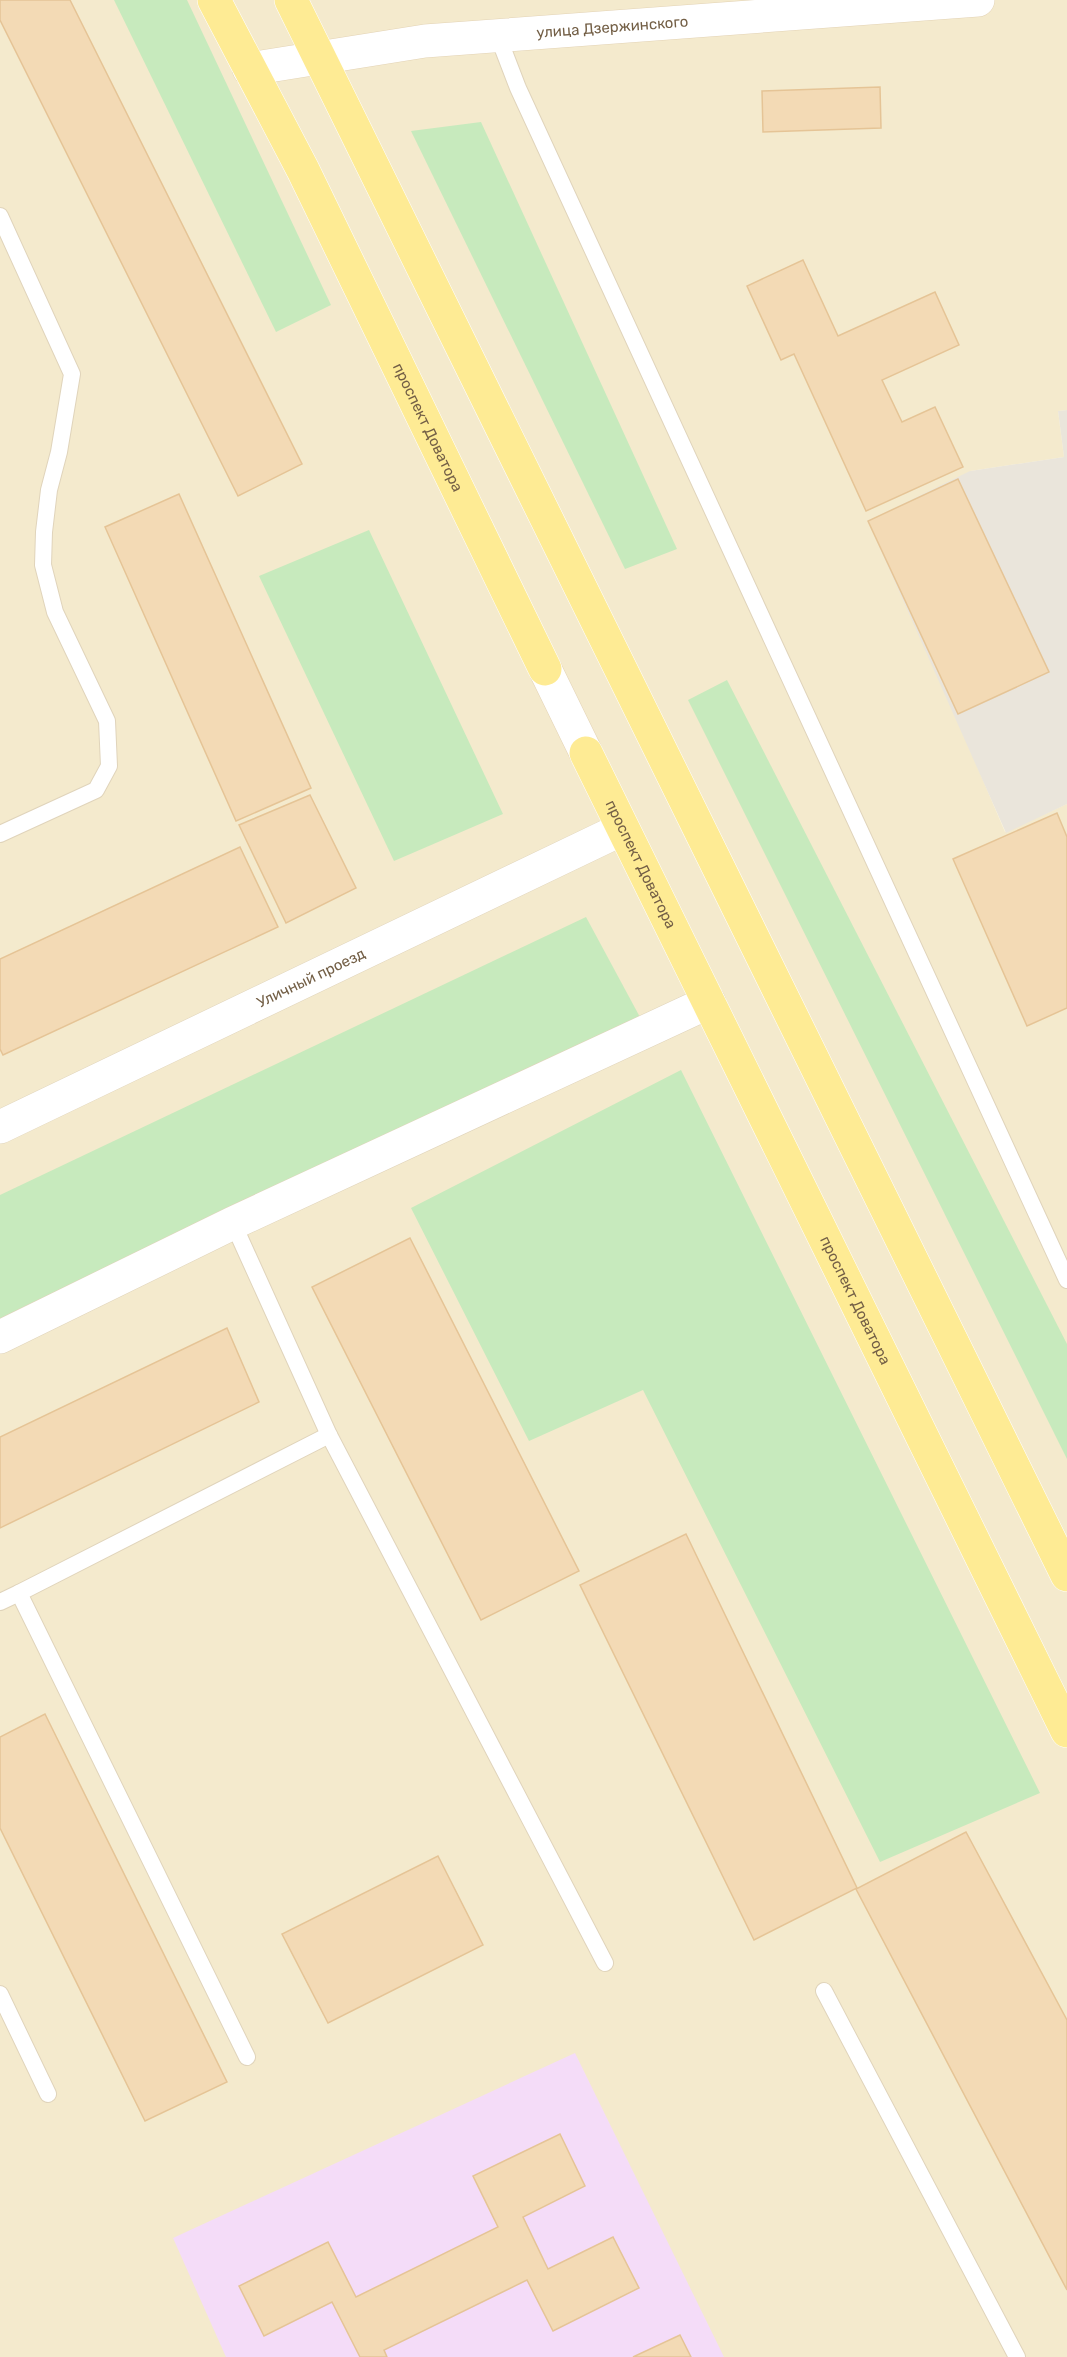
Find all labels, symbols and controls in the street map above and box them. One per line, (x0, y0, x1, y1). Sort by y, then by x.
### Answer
street label: улица Дзержинского (536, 13, 689, 42)
street label: проспект Доватора (389, 360, 467, 495)
street label: проспект Доватора (602, 797, 680, 931)
street label: Уличный проезд (254, 944, 368, 1012)
street label: проспект Доватора (816, 1233, 894, 1368)

